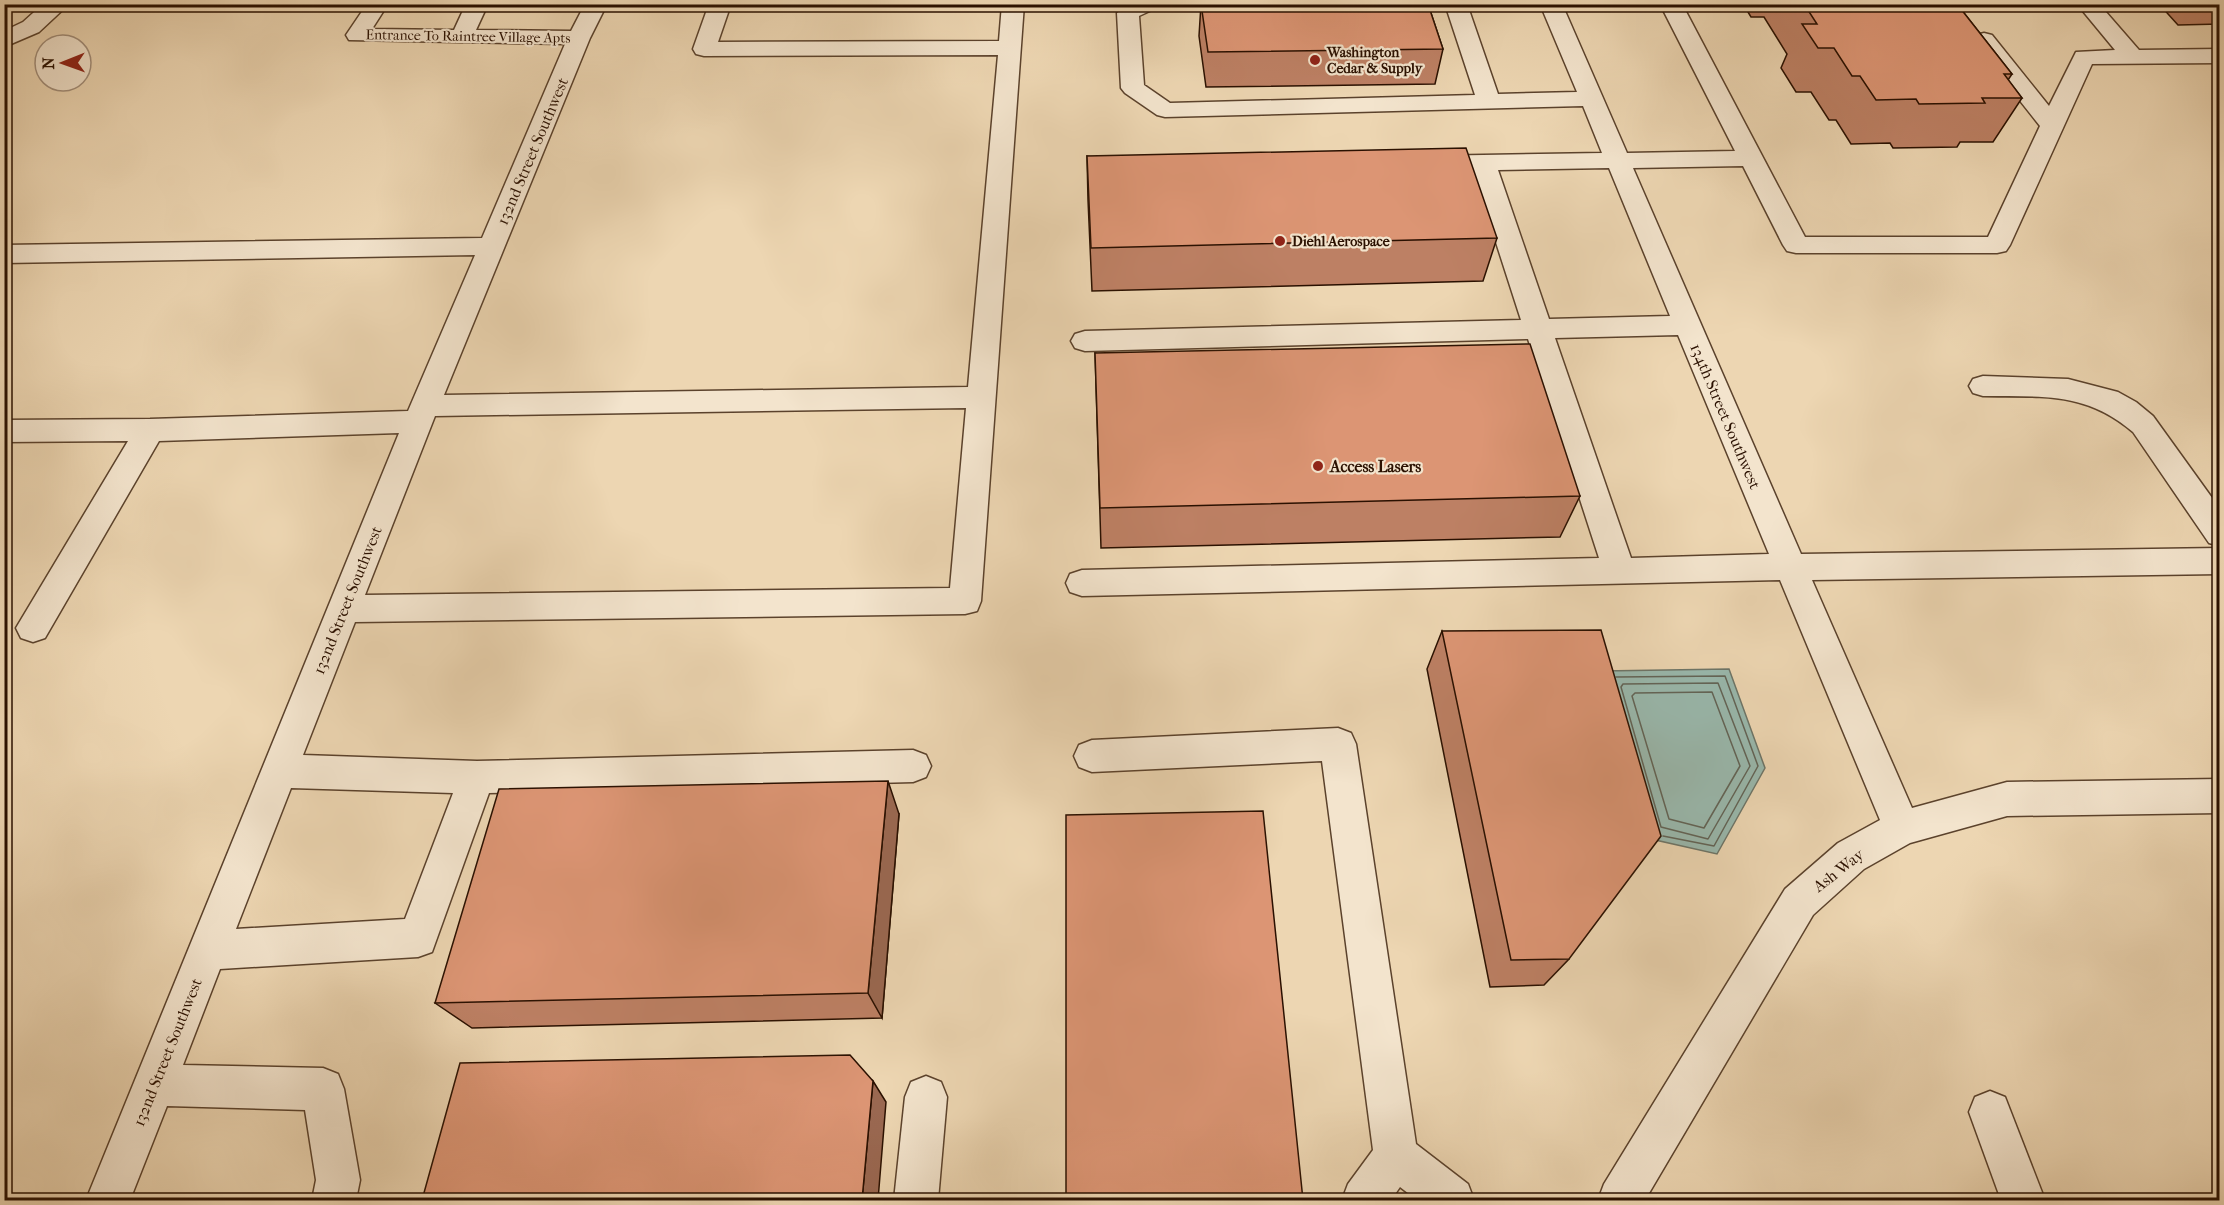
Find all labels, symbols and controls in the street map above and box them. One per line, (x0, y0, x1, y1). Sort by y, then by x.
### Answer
street label: Entrance To Raintree Village Apts (365, 26, 571, 47)
north arrow (33, 33, 93, 93)
place label: Washington Cedar & Supply (1326, 44, 1424, 77)
marker: Washington Cedar & Supply (1308, 53, 1322, 67)
text: N (39, 56, 58, 69)
street label: 132nd Street Southwest (493, 74, 572, 228)
place label: Diehl Aerospace (1292, 233, 1390, 250)
marker: Diehl Aerospace (1273, 234, 1287, 248)
street label: 134th Street Southwest (1686, 341, 1765, 492)
place label: Access Lasers (1329, 457, 1421, 476)
marker: Access Lasers (1311, 459, 1325, 473)
street label: 132nd Street Southwest (309, 523, 386, 677)
street label: Ash Way (1808, 844, 1868, 897)
street label: 132nd Street Southwest (129, 975, 206, 1129)

